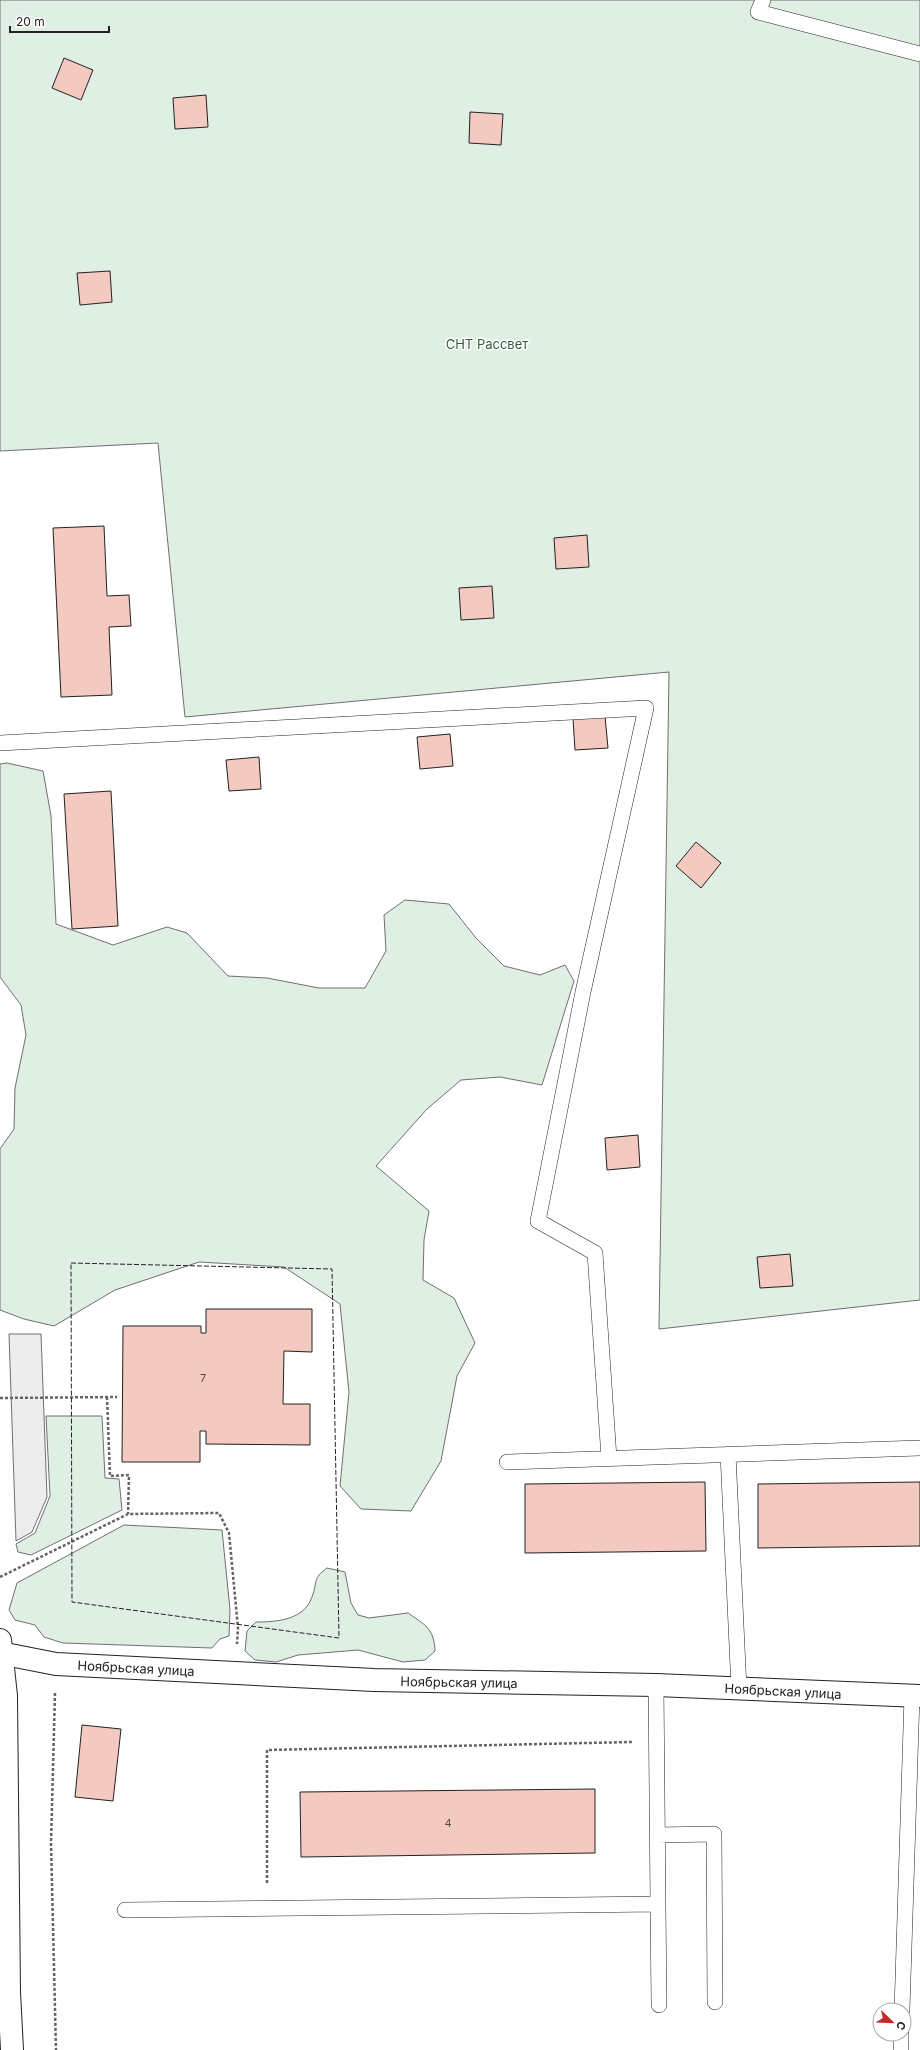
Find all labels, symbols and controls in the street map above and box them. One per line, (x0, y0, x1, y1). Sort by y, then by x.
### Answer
scale bar (10, 8, 109, 34)
text: 20 m (16, 14, 45, 29)
park label: СНТ Рассвет (446, 336, 528, 352)
house number: 7 (200, 1371, 206, 1385)
street label: Ноябрьская улица (77, 1657, 195, 1679)
street label: Ноябрьская улица (400, 1673, 518, 1691)
street label: Ноябрьская улица (724, 1680, 842, 1702)
house number: 4 (444, 1816, 452, 1830)
north arrow (872, 2002, 912, 2042)
text: С (893, 2019, 909, 2032)

